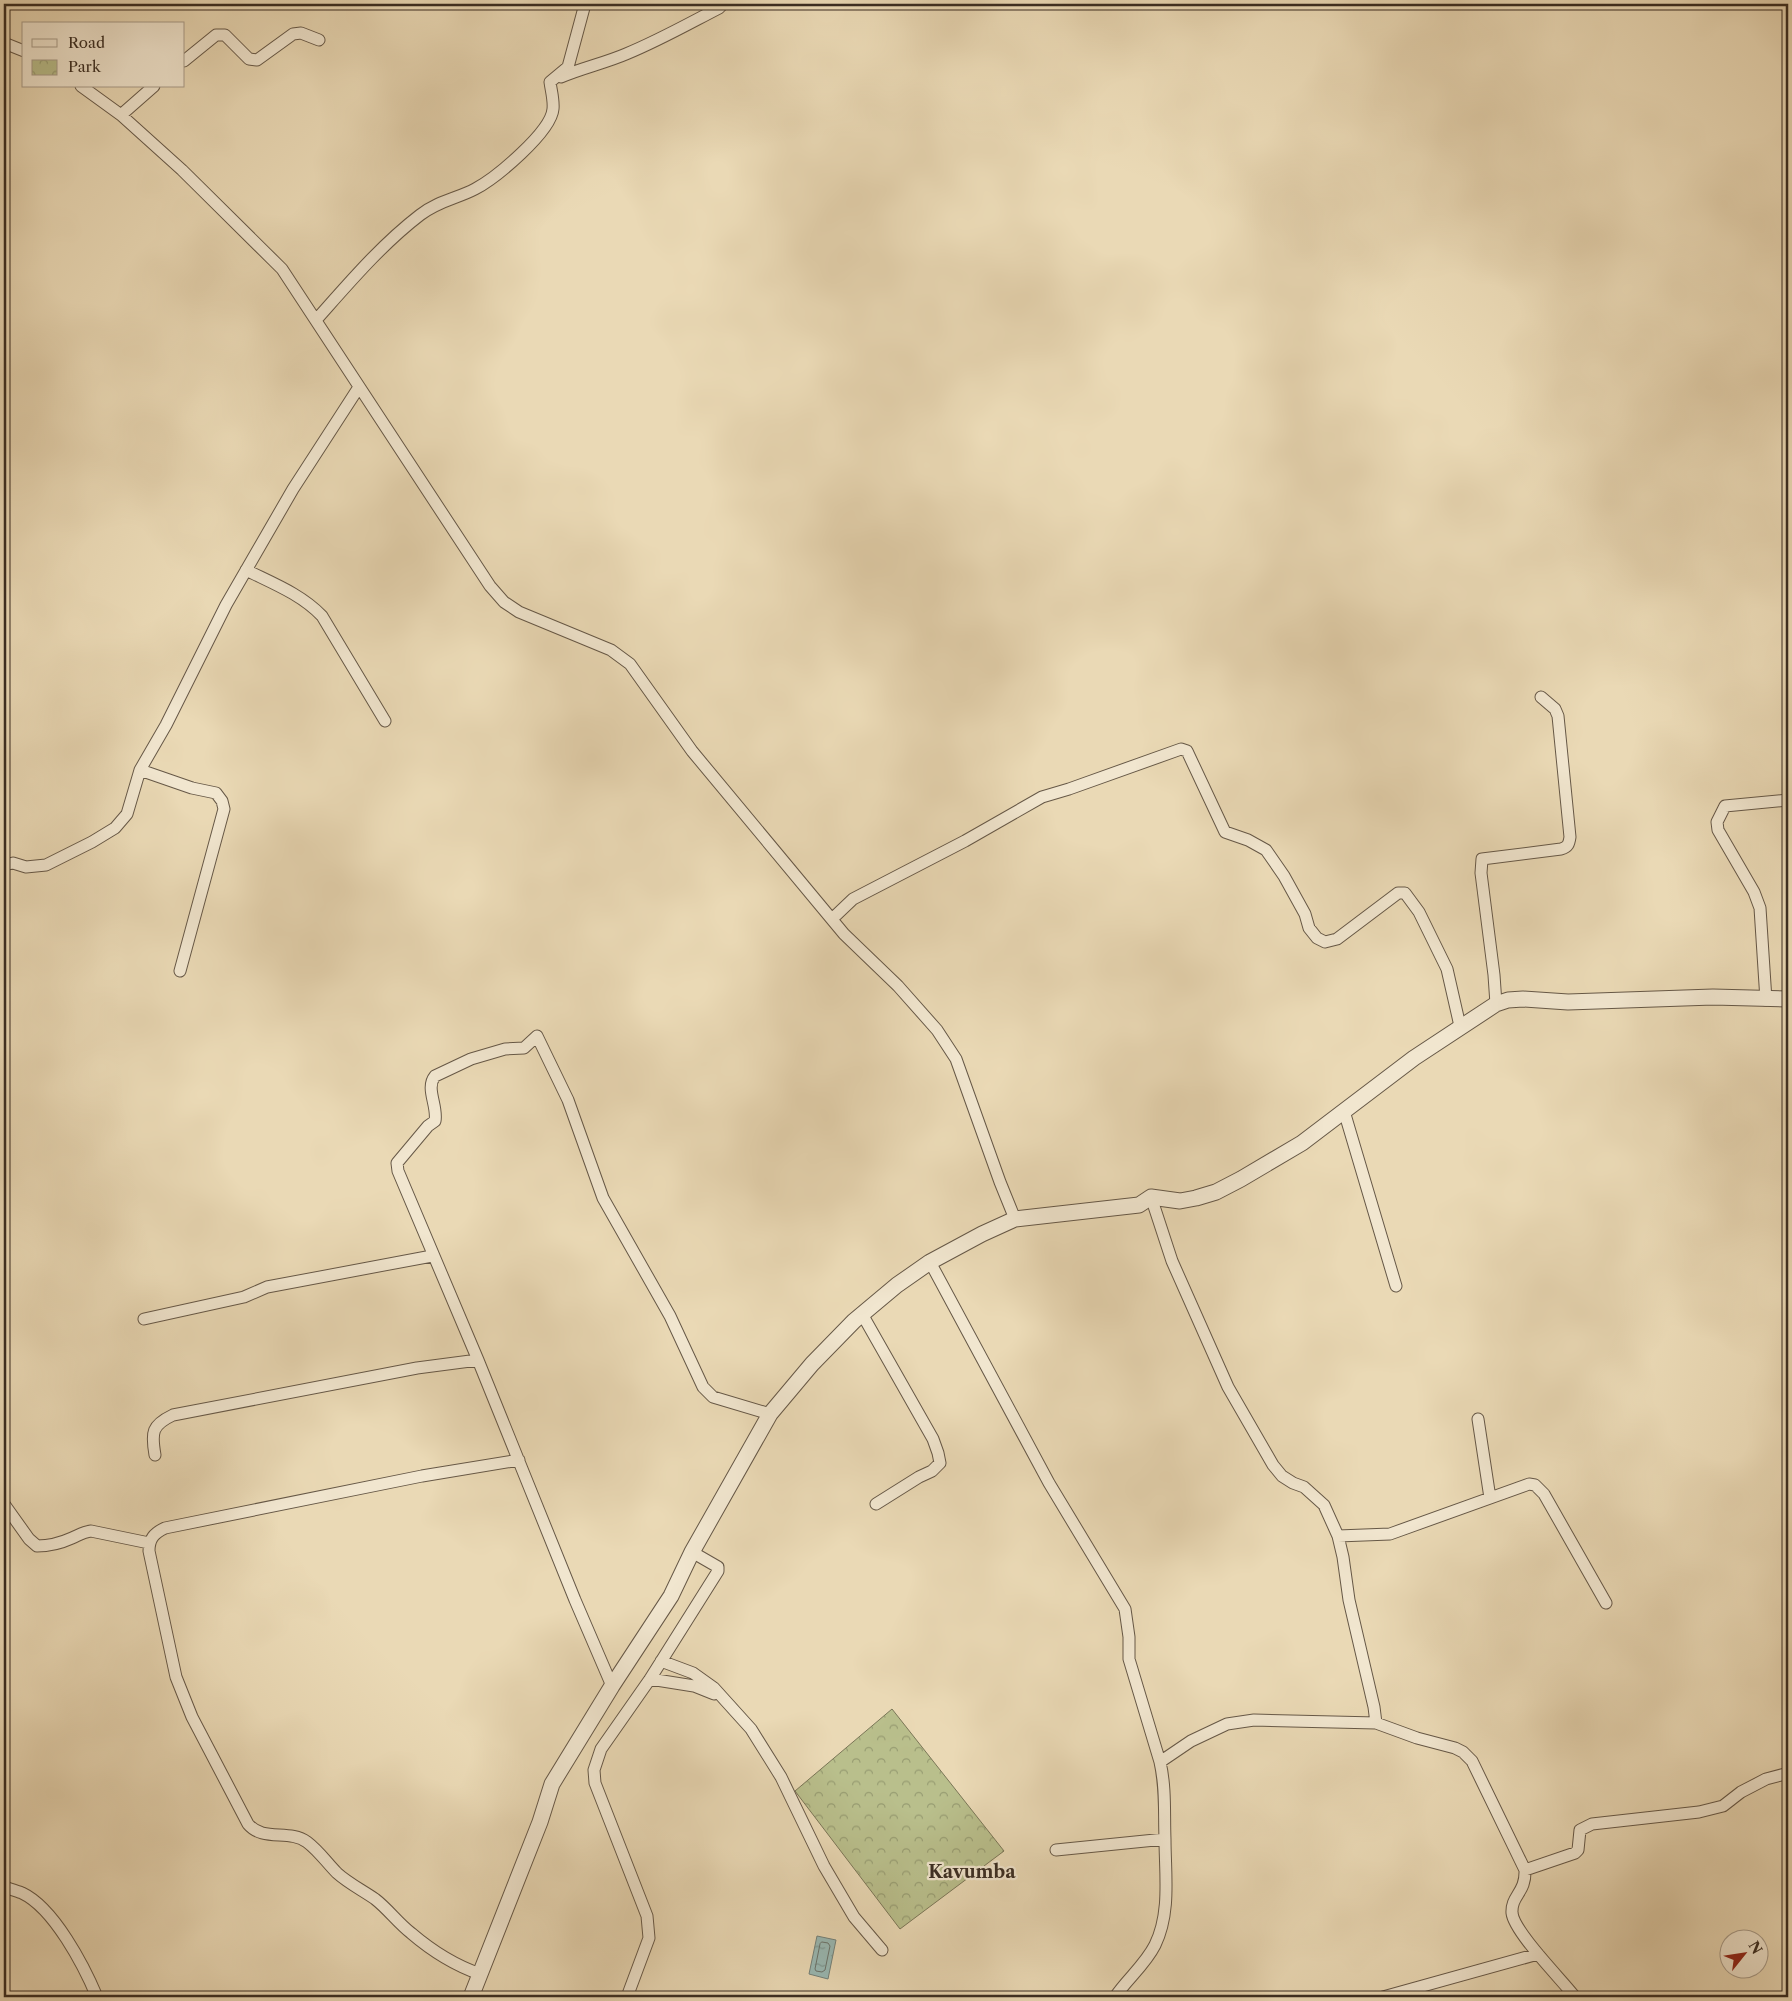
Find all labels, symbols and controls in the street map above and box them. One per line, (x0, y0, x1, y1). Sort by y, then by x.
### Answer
legend (22, 22, 185, 88)
text: Road (68, 33, 105, 52)
text: Park (68, 57, 102, 76)
district label: Kavumba (928, 1861, 1016, 1883)
north arrow (1720, 1928, 1770, 1978)
text: N (1744, 1938, 1766, 1957)

